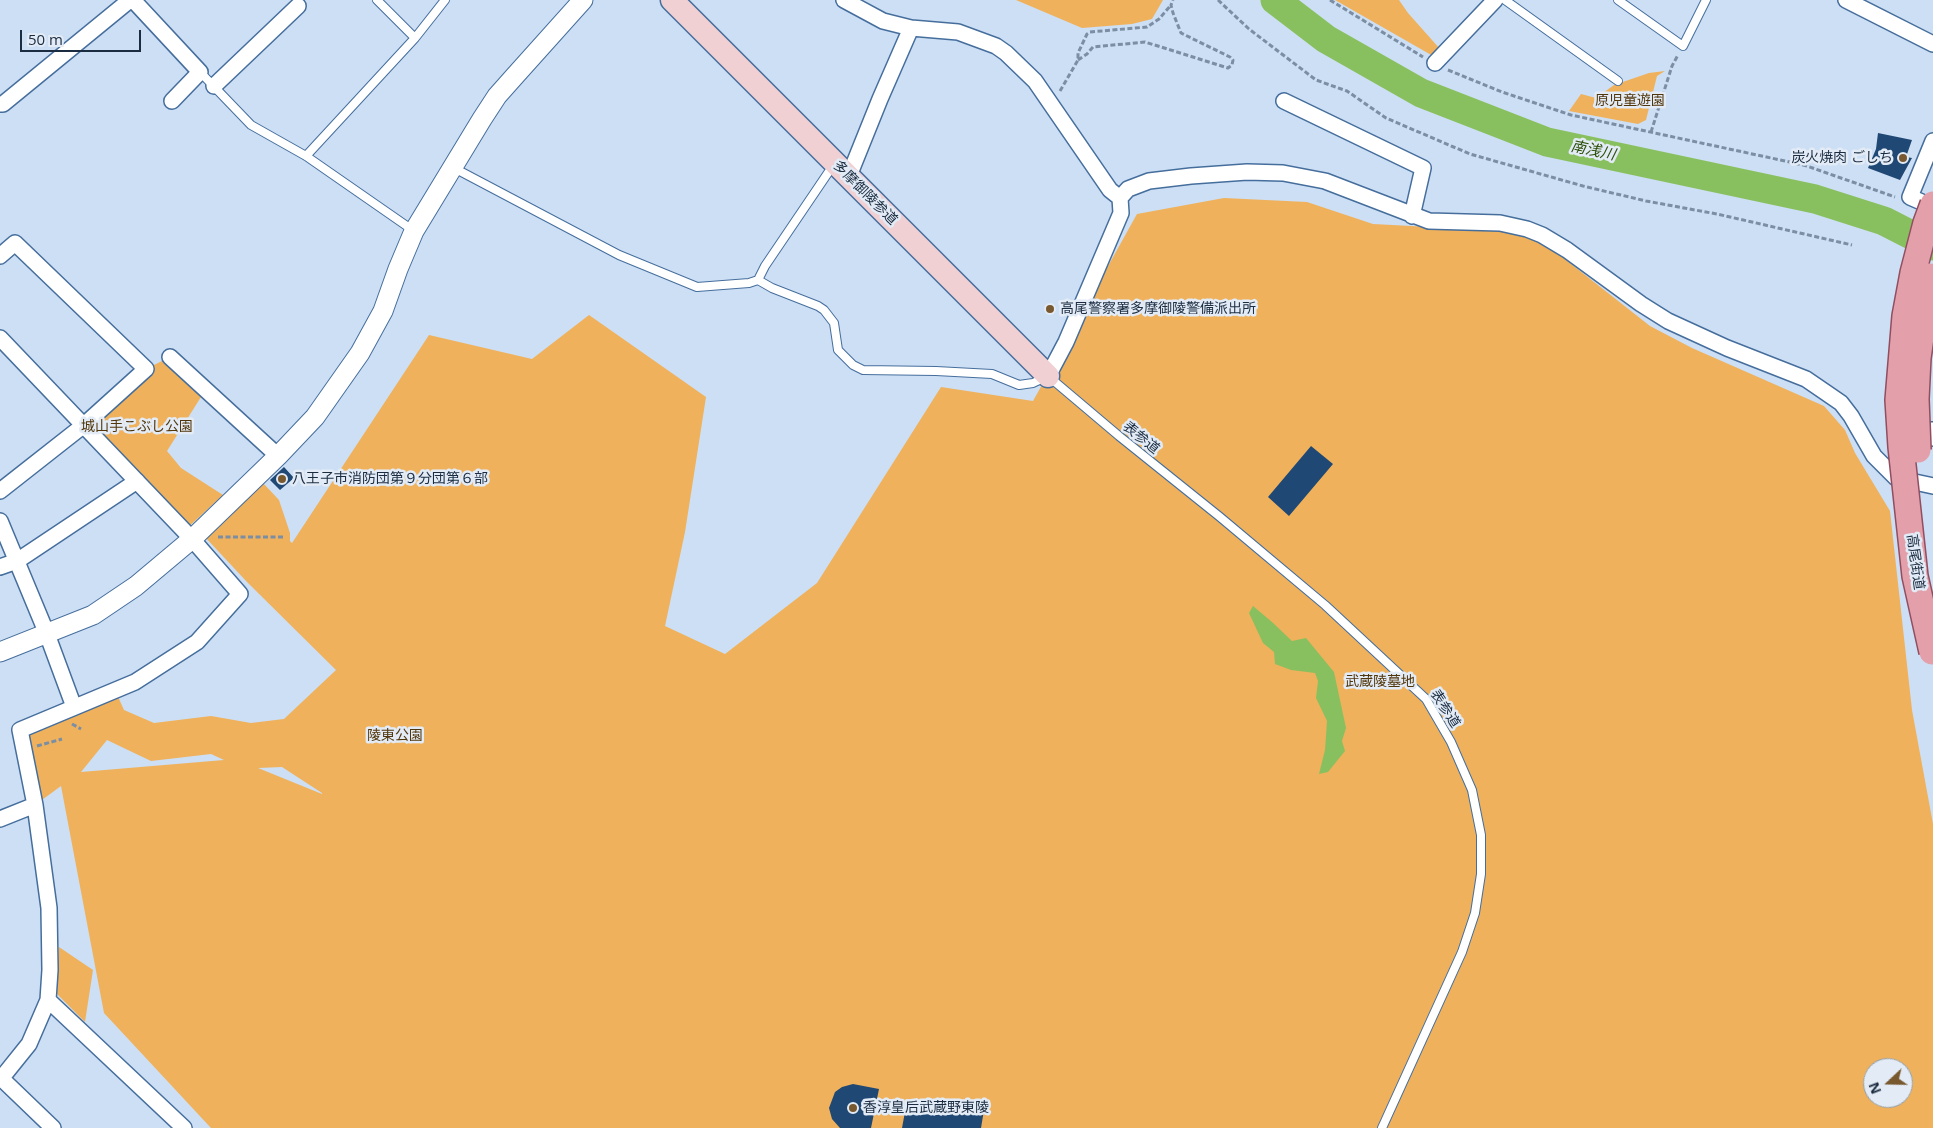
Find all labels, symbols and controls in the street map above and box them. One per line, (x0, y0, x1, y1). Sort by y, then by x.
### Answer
scale bar (22, 20, 144, 52)
text: 50 m (28, 29, 63, 49)
park label: 原児童遊園 (1595, 93, 1665, 109)
water label: 南浅川 (1569, 138, 1617, 164)
place label: 炭火焼肉 ごしち (1791, 150, 1893, 166)
marker: 炭火焼肉 ごしち (1897, 152, 1909, 164)
street label: 多摩御陵参道 (829, 157, 901, 229)
place label: 高尾警察署多摩御陵警備派出所 (1060, 301, 1256, 317)
marker: 高尾警察署多摩御陵警備派出所 (1044, 303, 1056, 315)
street label: 表参道 (1119, 418, 1163, 458)
park label: 城山手こぶし公園 (81, 419, 193, 435)
place label: 八王子市消防団第９分団第６部 (292, 471, 488, 487)
marker: 八王子市消防団第９分団第６部 (276, 473, 288, 485)
street label: 高尾街道 (1903, 533, 1927, 591)
park label: 武蔵陵墓地 (1345, 674, 1415, 690)
street label: 表参道 (1427, 687, 1463, 731)
park label: 陵東公園 (367, 728, 423, 744)
north arrow (1863, 1058, 1913, 1108)
text: N (1864, 1079, 1885, 1097)
place label: 香淳皇后武蔵野東陵 (863, 1100, 989, 1116)
marker: 香淳皇后武蔵野東陵 (847, 1102, 859, 1114)

